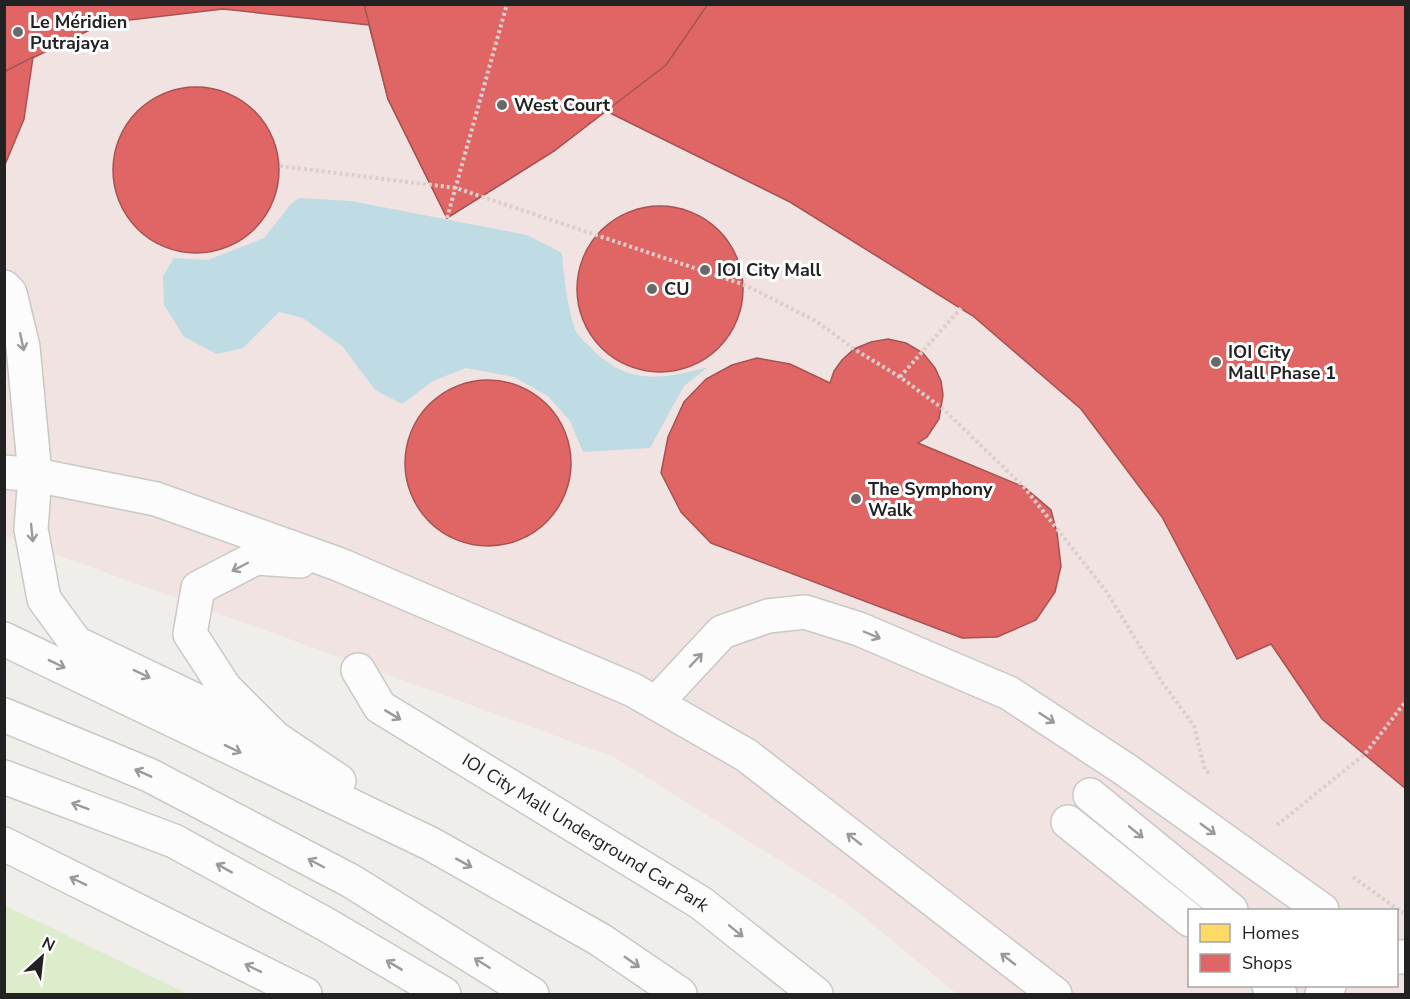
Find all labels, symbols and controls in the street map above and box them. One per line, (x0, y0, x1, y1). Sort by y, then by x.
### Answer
place label: Le Méridien Putrajaya (30, 10, 127, 55)
marker: Le Méridien Putrajaya (11, 25, 25, 39)
place label: West Court (514, 93, 610, 117)
marker: West Court (495, 98, 509, 112)
place label: IOI City Mall (717, 258, 822, 282)
marker: IOI City Mall (698, 263, 712, 277)
place label: CU (664, 277, 690, 301)
marker: CU (645, 282, 659, 296)
one-way arrow (17, 332, 28, 351)
place label: IOI City Mall Phase 1 (1228, 340, 1336, 385)
marker: IOI City Mall Phase 1 (1209, 355, 1223, 369)
place label: The Symphony Walk (868, 477, 993, 522)
marker: The Symphony Walk (849, 492, 863, 506)
one-way arrow (27, 522, 38, 542)
one-way arrow (231, 562, 249, 573)
one-way arrow (862, 629, 880, 641)
one-way arrow (689, 653, 703, 668)
one-way arrow (48, 659, 66, 671)
one-way arrow (133, 669, 151, 681)
one-way arrow (384, 710, 401, 722)
one-way arrow (1038, 713, 1055, 725)
one-way arrow (223, 743, 241, 755)
street label: IOI City Mall Underground Car Park (458, 748, 715, 918)
one-way arrow (134, 767, 152, 778)
one-way arrow (71, 799, 89, 810)
one-way arrow (1200, 822, 1216, 835)
one-way arrow (1127, 825, 1143, 838)
one-way arrow (847, 833, 863, 845)
one-way arrow (307, 856, 325, 868)
one-way arrow (455, 857, 472, 869)
one-way arrow (216, 862, 233, 874)
one-way arrow (70, 874, 88, 886)
legend (1188, 909, 1398, 987)
text: Homes (1242, 921, 1299, 945)
one-way arrow (728, 924, 744, 937)
north arrow (12, 927, 72, 987)
text: N (38, 932, 59, 957)
text: Shops (1242, 951, 1292, 975)
one-way arrow (1001, 952, 1017, 965)
one-way arrow (623, 956, 640, 968)
one-way arrow (474, 957, 491, 970)
one-way arrow (386, 958, 403, 970)
one-way arrow (244, 961, 262, 973)

